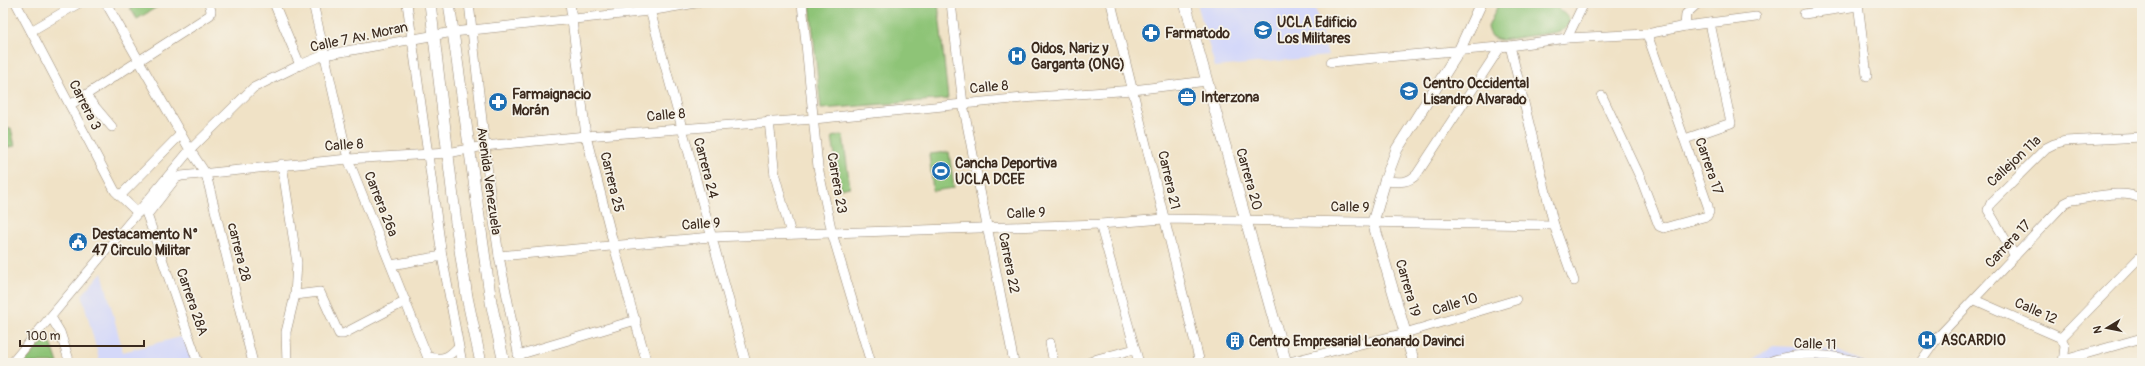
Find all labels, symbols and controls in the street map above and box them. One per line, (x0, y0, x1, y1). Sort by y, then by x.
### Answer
place label: UCLA Edificio Los Militares (1277, 14, 1357, 47)
street label: Calle 7 Av. Moran (309, 18, 409, 56)
school or university icon: UCLA Edificio Los Militares (1252, 19, 1274, 41)
pharmacy icon: Farmatodo (1140, 22, 1162, 44)
place label: Farmatodo (1165, 25, 1230, 42)
place label: Oidos, Nariz y Garganta (ONG) (1031, 40, 1125, 73)
hospital icon: Oidos, Nariz y Garganta (ONG) (1006, 45, 1028, 67)
place label: Centro Occidental Lisandro Alvarado (1423, 75, 1529, 108)
street label: Carrera 3 (65, 77, 105, 133)
street label: Calle 8 (969, 77, 1009, 97)
school or university icon: Centro Occidental Lisandro Alvarado (1398, 80, 1420, 102)
place label: Farmaignacio Morán (512, 86, 592, 119)
office icon: Interzona (1176, 86, 1198, 108)
place label: Interzona (1201, 89, 1260, 106)
pharmacy icon: Farmaignacio Morán (487, 91, 509, 113)
street label: Calle 8 (646, 105, 686, 125)
street label: Avenida Venezuela (473, 126, 505, 236)
street label: Callejon 11a (1983, 132, 2045, 190)
street label: Calle 8 (324, 135, 364, 155)
street label: Carrera 17 (1691, 135, 1727, 197)
street label: Carrera 24 (690, 136, 722, 200)
street label: Carrera 20 (1232, 146, 1266, 212)
street label: Carrera 21 (1154, 149, 1184, 211)
street label: Carrera 25 (596, 150, 628, 214)
street label: Carrera 23 (823, 151, 851, 215)
place label: Cancha Deportiva UCLA DCEE (955, 155, 1058, 188)
sports icon: Cancha Deportiva UCLA DCEE (930, 160, 952, 182)
street label: Carrera 26a (360, 169, 402, 239)
street label: Calle 9 (1330, 198, 1370, 216)
street label: Calle 9 (1006, 204, 1046, 222)
street label: Calle 9 (681, 214, 721, 234)
street label: Carrera 17 (1982, 216, 2035, 271)
street label: carrera 28 (224, 221, 254, 283)
place label: Destacamento N° 47 Circulo Militar (92, 226, 198, 259)
public building icon: Destacamento N° 47 Circulo Militar (67, 231, 89, 253)
street label: Carrera 22 (995, 231, 1023, 295)
street label: Carrera 19 (1392, 257, 1424, 319)
street label: Carrera 28A (173, 266, 211, 338)
street label: Calle 10 (1430, 289, 1480, 319)
street label: Calle 12 (2012, 294, 2060, 328)
north arrow (2087, 308, 2127, 348)
scale bar (20, 322, 144, 348)
text: N (2090, 324, 2105, 334)
text: 100 m (26, 329, 61, 344)
hospital icon: ASCARDIO (1916, 329, 1938, 351)
building icon: Centro Empresarial Leonardo Davinci (1224, 330, 1246, 352)
place label: ASCARDIO (1941, 332, 2006, 349)
place label: Centro Empresarial Leonardo Davinci (1249, 333, 1464, 350)
street label: Calle 11 (1793, 335, 1837, 353)

